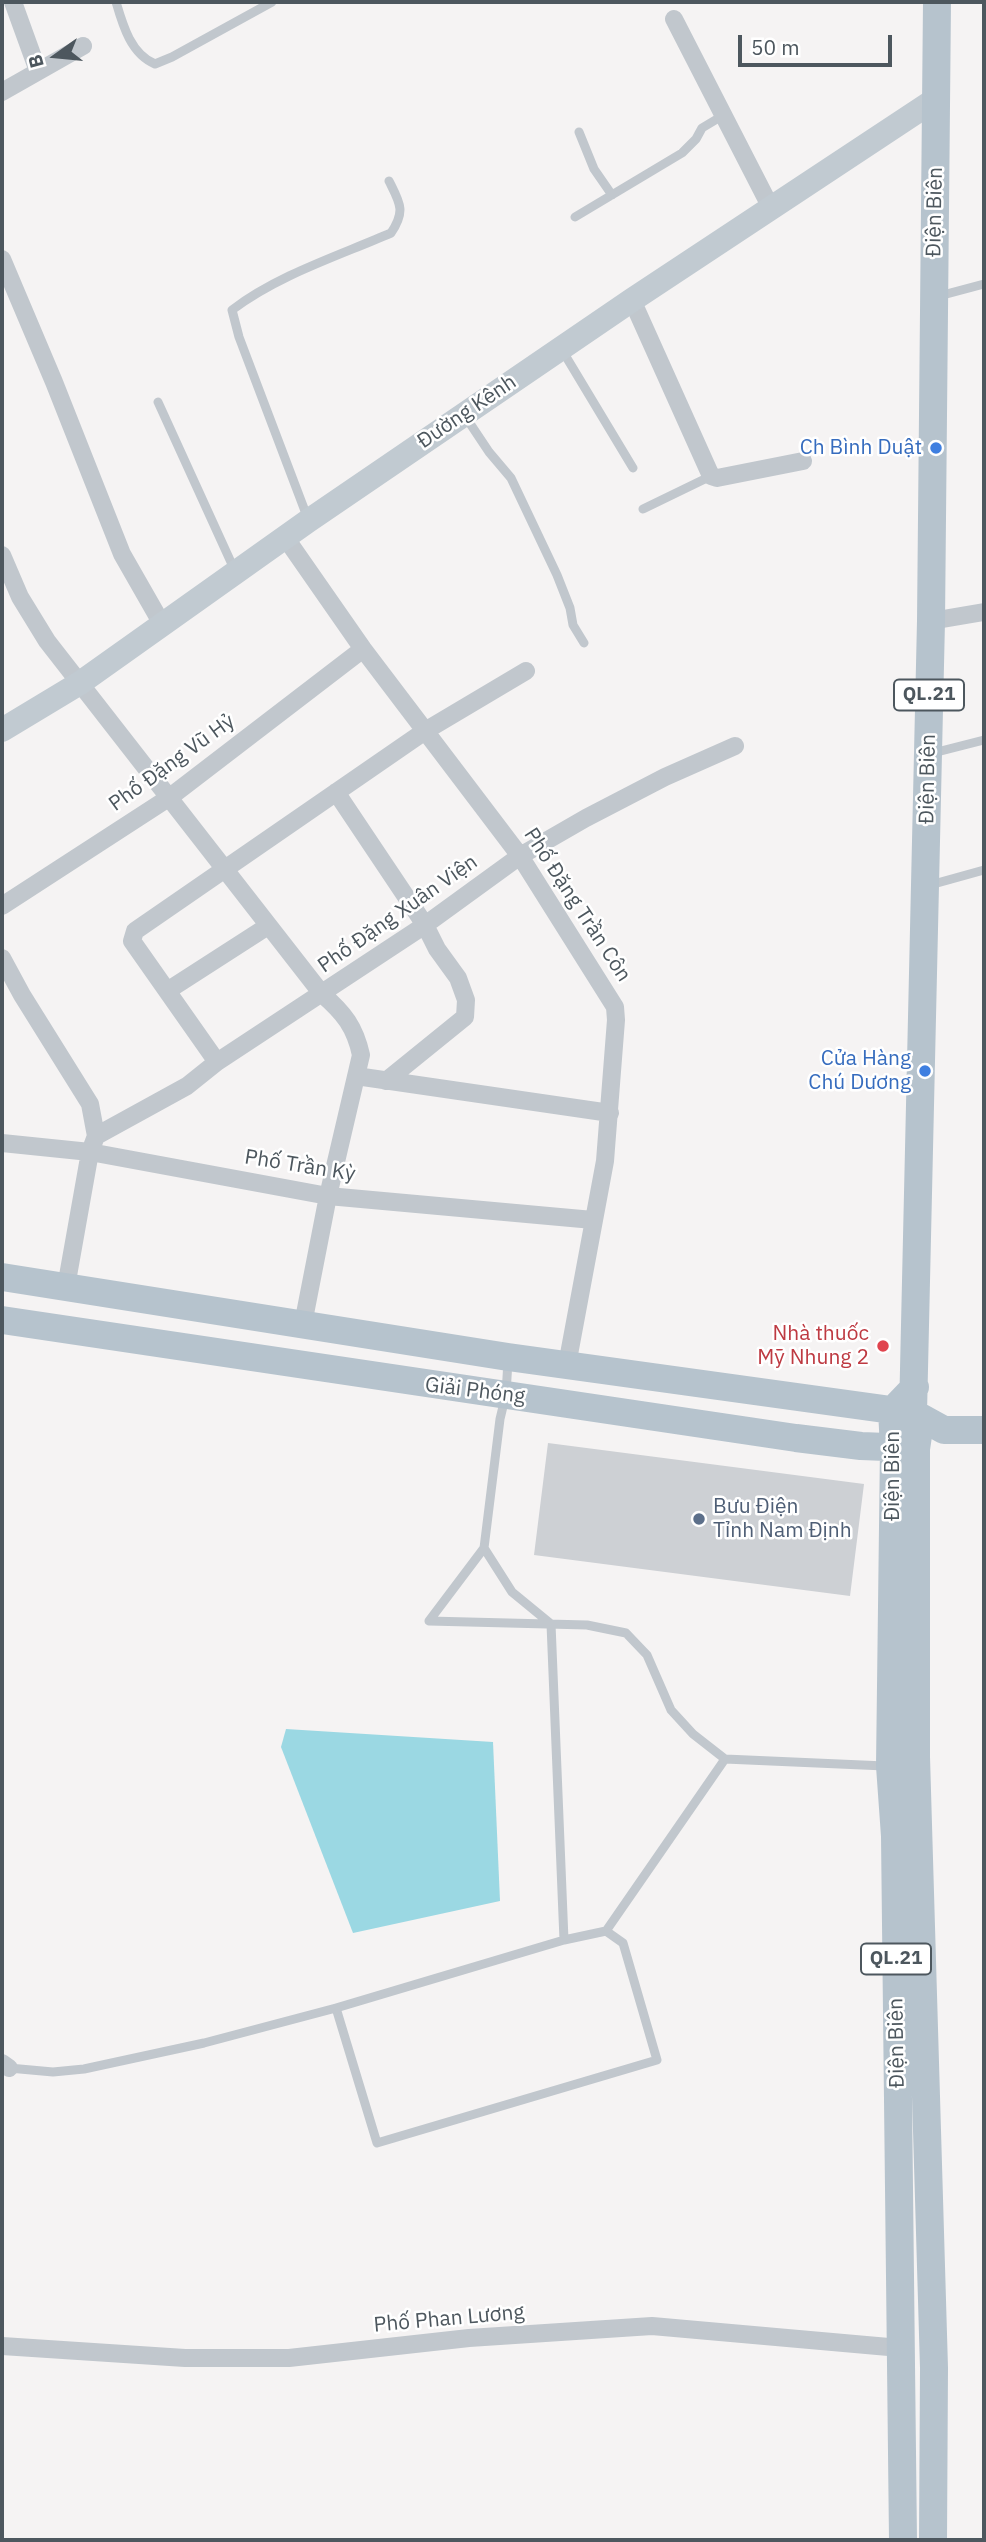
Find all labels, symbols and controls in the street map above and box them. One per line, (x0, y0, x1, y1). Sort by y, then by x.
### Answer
north arrow (21, 21, 91, 91)
scale bar (741, 21, 895, 65)
text: 50 m (751, 33, 800, 61)
text: B (22, 52, 49, 71)
street label: Điện Biên (922, 167, 948, 257)
street label: Đường Kênh (413, 370, 521, 454)
place label: Ch Bình Duật (800, 435, 922, 461)
marker: Ch Bình Duật (928, 440, 944, 456)
road number: QL.21 (894, 680, 964, 710)
street label: Phố Đặng Vũ Hỷ (104, 709, 240, 817)
street label: Điện Biên (915, 734, 941, 824)
street label: Phố Đặng Trần Côn (518, 823, 636, 987)
street label: Phố Đặng Xuân Viện (313, 850, 483, 978)
place label: Cửa Hàng Chú Dương (808, 1046, 911, 1096)
marker: Cửa Hàng Chú Dương (917, 1063, 933, 1079)
street label: Phố Trần Kỳ (243, 1145, 357, 1187)
place label: Nhà thuốc Mỹ Nhung 2 (757, 1321, 869, 1371)
marker: Nhà thuốc Mỹ Nhung 2 (875, 1338, 891, 1354)
street label: Giải Phóng (423, 1372, 527, 1410)
street label: Điện Biên (880, 1431, 906, 1521)
place label: Bưu Điện Tỉnh Nam Định (713, 1494, 852, 1544)
marker: Bưu Điện Tỉnh Nam Định (691, 1511, 707, 1527)
road number: QL.21 (861, 1943, 931, 1974)
street label: Điện Biên (884, 1998, 910, 2088)
street label: Phố Phan Lương (373, 2300, 525, 2338)

